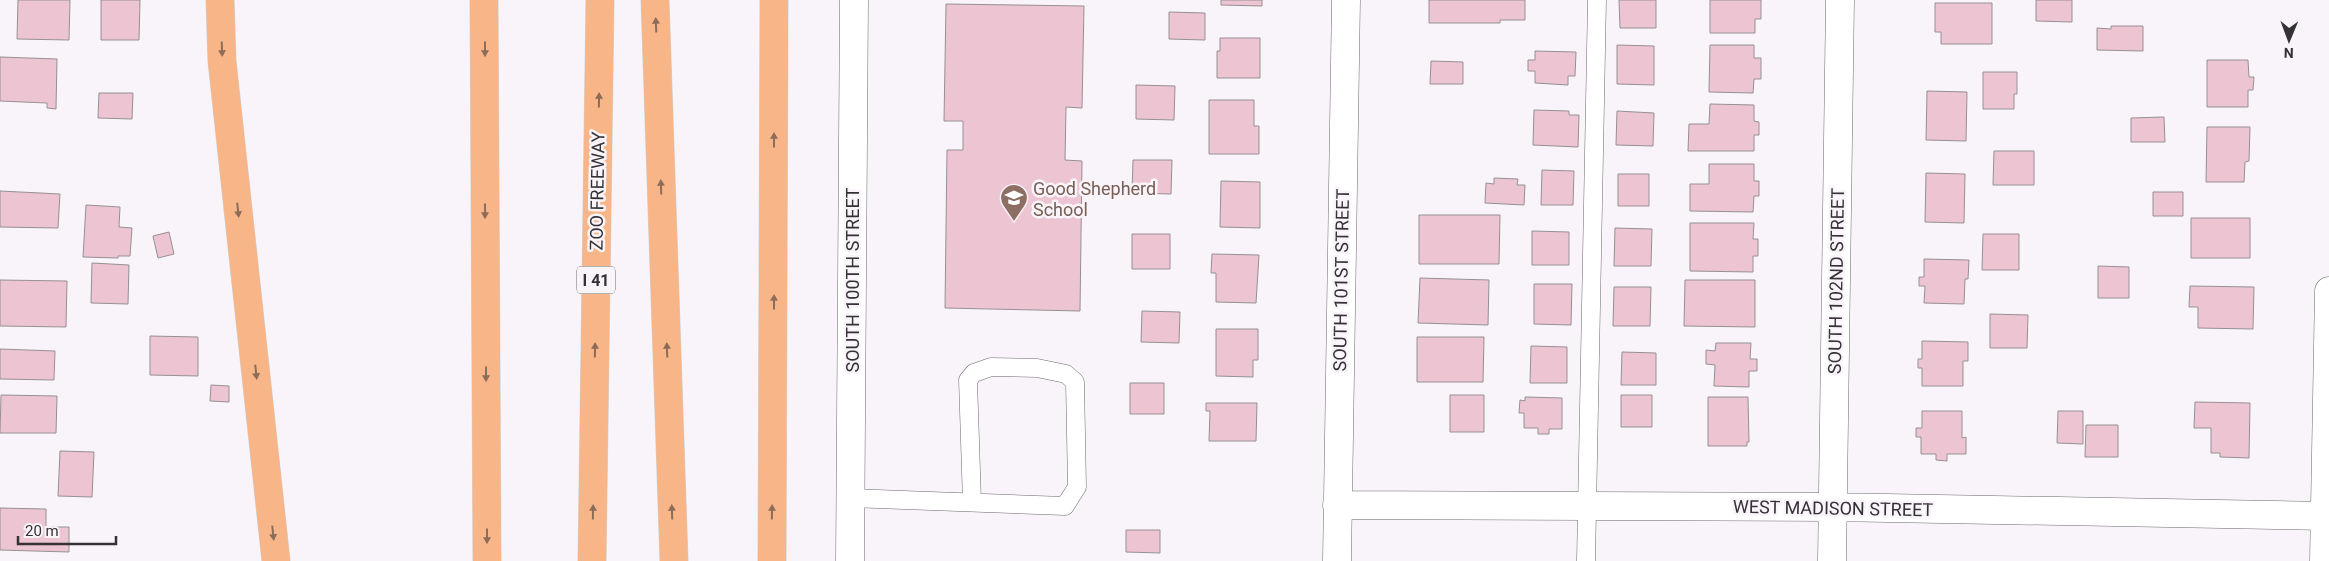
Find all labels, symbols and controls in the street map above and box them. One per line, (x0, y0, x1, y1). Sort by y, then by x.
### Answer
north arrow (2264, 15, 2314, 65)
one-way arrow (651, 17, 659, 33)
one-way arrow (218, 41, 226, 57)
one-way arrow (481, 41, 489, 57)
text: N (2284, 45, 2294, 61)
one-way arrow (595, 92, 603, 108)
street label: ZOO FREEWAY (585, 131, 609, 250)
one-way arrow (770, 131, 778, 147)
place label: Good Shepherd School (1033, 178, 1156, 220)
one-way arrow (657, 179, 665, 195)
school or university icon: Good Shepherd School (999, 183, 1029, 222)
street label: SOUTH 100TH STREET (842, 187, 863, 373)
street label: SOUTH 102ND STREET (1824, 187, 1848, 374)
street label: SOUTH 101ST STREET (1329, 188, 1353, 371)
one-way arrow (234, 203, 242, 219)
one-way arrow (481, 203, 489, 219)
road number: I 41 (577, 266, 615, 294)
one-way arrow (770, 294, 778, 310)
one-way arrow (591, 342, 599, 358)
one-way arrow (662, 342, 670, 358)
one-way arrow (252, 364, 260, 380)
one-way arrow (482, 366, 490, 382)
street label: WEST MADISON STREET (1733, 496, 1934, 520)
one-way arrow (589, 504, 597, 520)
one-way arrow (668, 504, 676, 520)
one-way arrow (768, 504, 776, 520)
scale bar (18, 514, 115, 546)
text: 20 m (25, 522, 59, 540)
one-way arrow (269, 526, 277, 542)
one-way arrow (483, 528, 491, 544)

